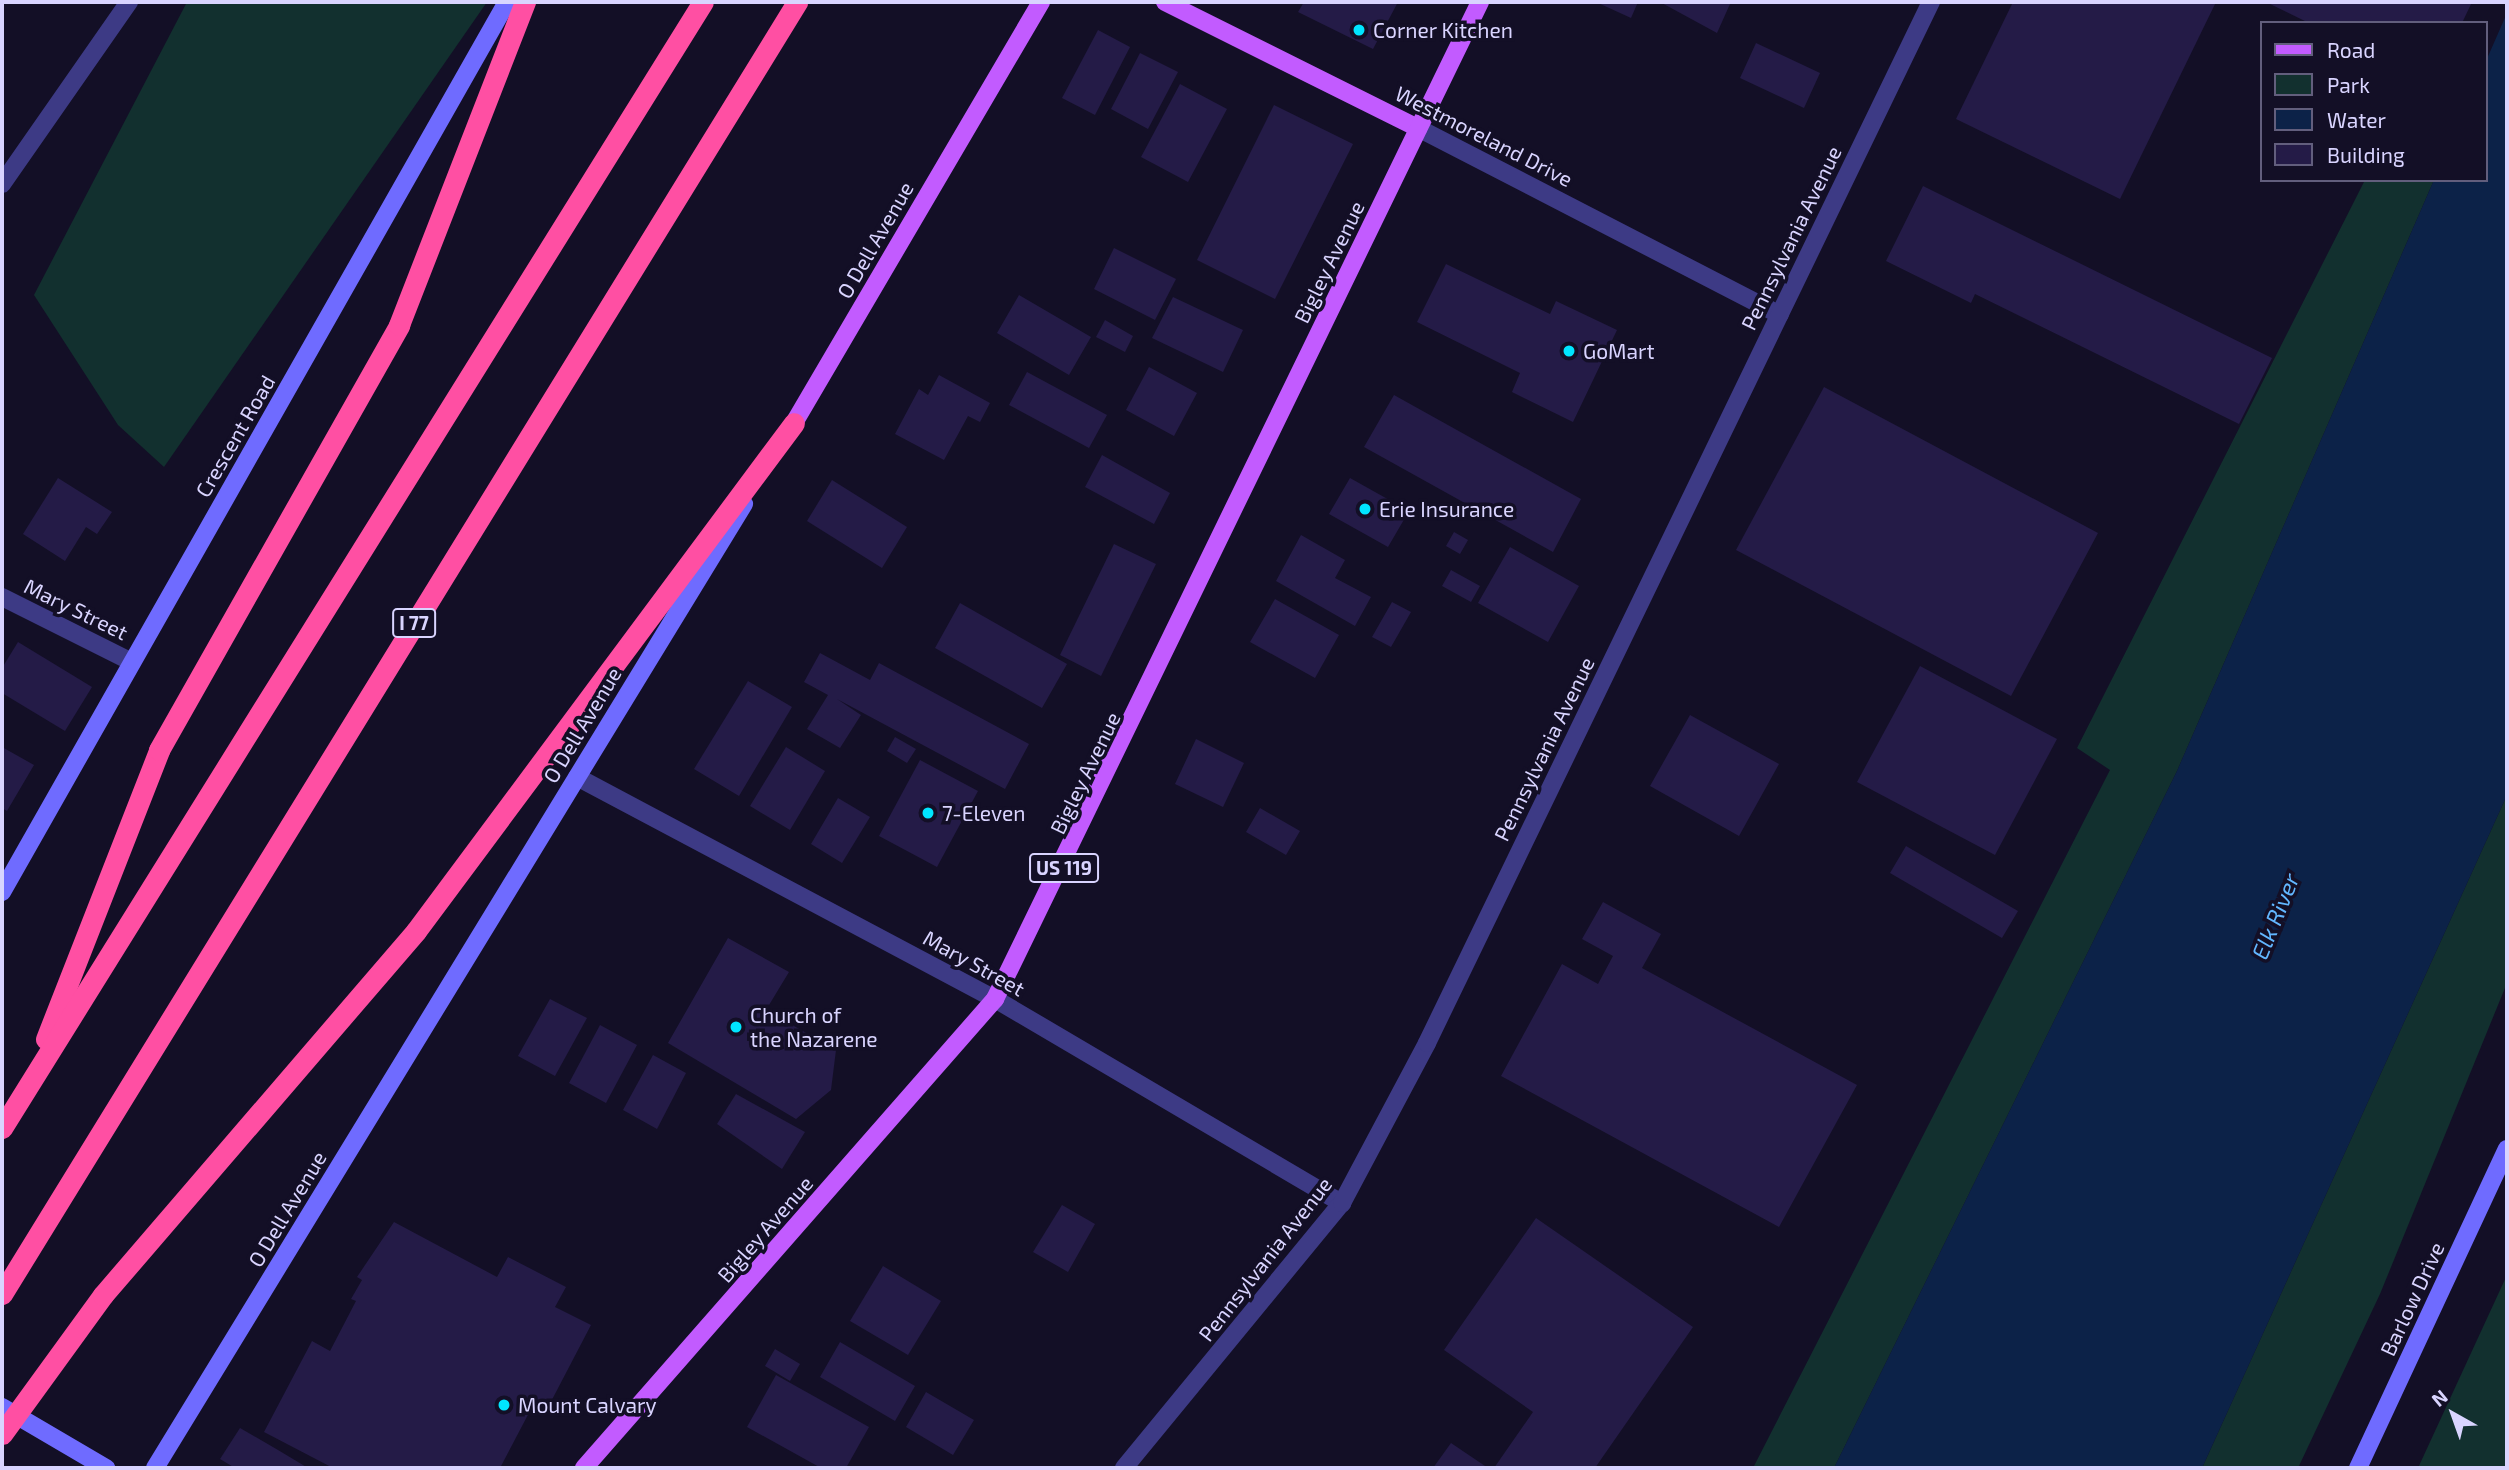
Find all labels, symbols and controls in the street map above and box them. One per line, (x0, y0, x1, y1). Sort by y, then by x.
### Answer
place label: Corner Kitchen (1373, 17, 1513, 43)
legend (2260, 21, 2488, 182)
marker: Corner Kitchen (1351, 22, 1367, 38)
text: Road (2327, 37, 2375, 62)
text: Park (2327, 72, 2370, 97)
street label: Westmoreland Drive (1391, 80, 1577, 192)
text: Water (2327, 107, 2386, 132)
street label: Pennsylvania Avenue (1735, 142, 1847, 334)
text: Building (2327, 142, 2405, 167)
street label: O Dell Avenue (831, 177, 919, 303)
street label: Bigley Avenue (1288, 196, 1370, 328)
place label: GoMart (1583, 338, 1654, 364)
marker: GoMart (1561, 343, 1577, 359)
street label: Crescent Road (190, 371, 280, 501)
place label: Erie Insurance (1379, 496, 1514, 522)
marker: Erie Insurance (1357, 501, 1373, 517)
street label: Mary Street (20, 573, 132, 645)
road number: I 77 (391, 608, 437, 638)
street label: Pennsylvania Avenue (1488, 653, 1600, 845)
street label: O Dell Avenue (537, 662, 627, 788)
street label: Bigley Avenue (1044, 707, 1126, 839)
place label: 7-Eleven (942, 800, 1025, 826)
marker: 7-Eleven (920, 805, 936, 821)
road number: US 119 (1029, 852, 1099, 884)
water label: Elk River (2245, 869, 2305, 963)
street label: Mary Street (919, 925, 1029, 1001)
place label: Church of the Nazarene (750, 1002, 878, 1052)
marker: Church of the Nazarene (728, 1019, 744, 1035)
street label: O Dell Avenue (242, 1146, 332, 1272)
street label: Bigley Avenue (712, 1170, 818, 1288)
street label: Pennsylvania Avenue (1193, 1172, 1337, 1346)
street label: Barlow Drive (2375, 1238, 2449, 1360)
north arrow (2418, 1379, 2488, 1449)
text: N (2427, 1384, 2452, 1411)
place label: Mount Calvary (518, 1392, 657, 1418)
marker: Mount Calvary (496, 1397, 512, 1413)

